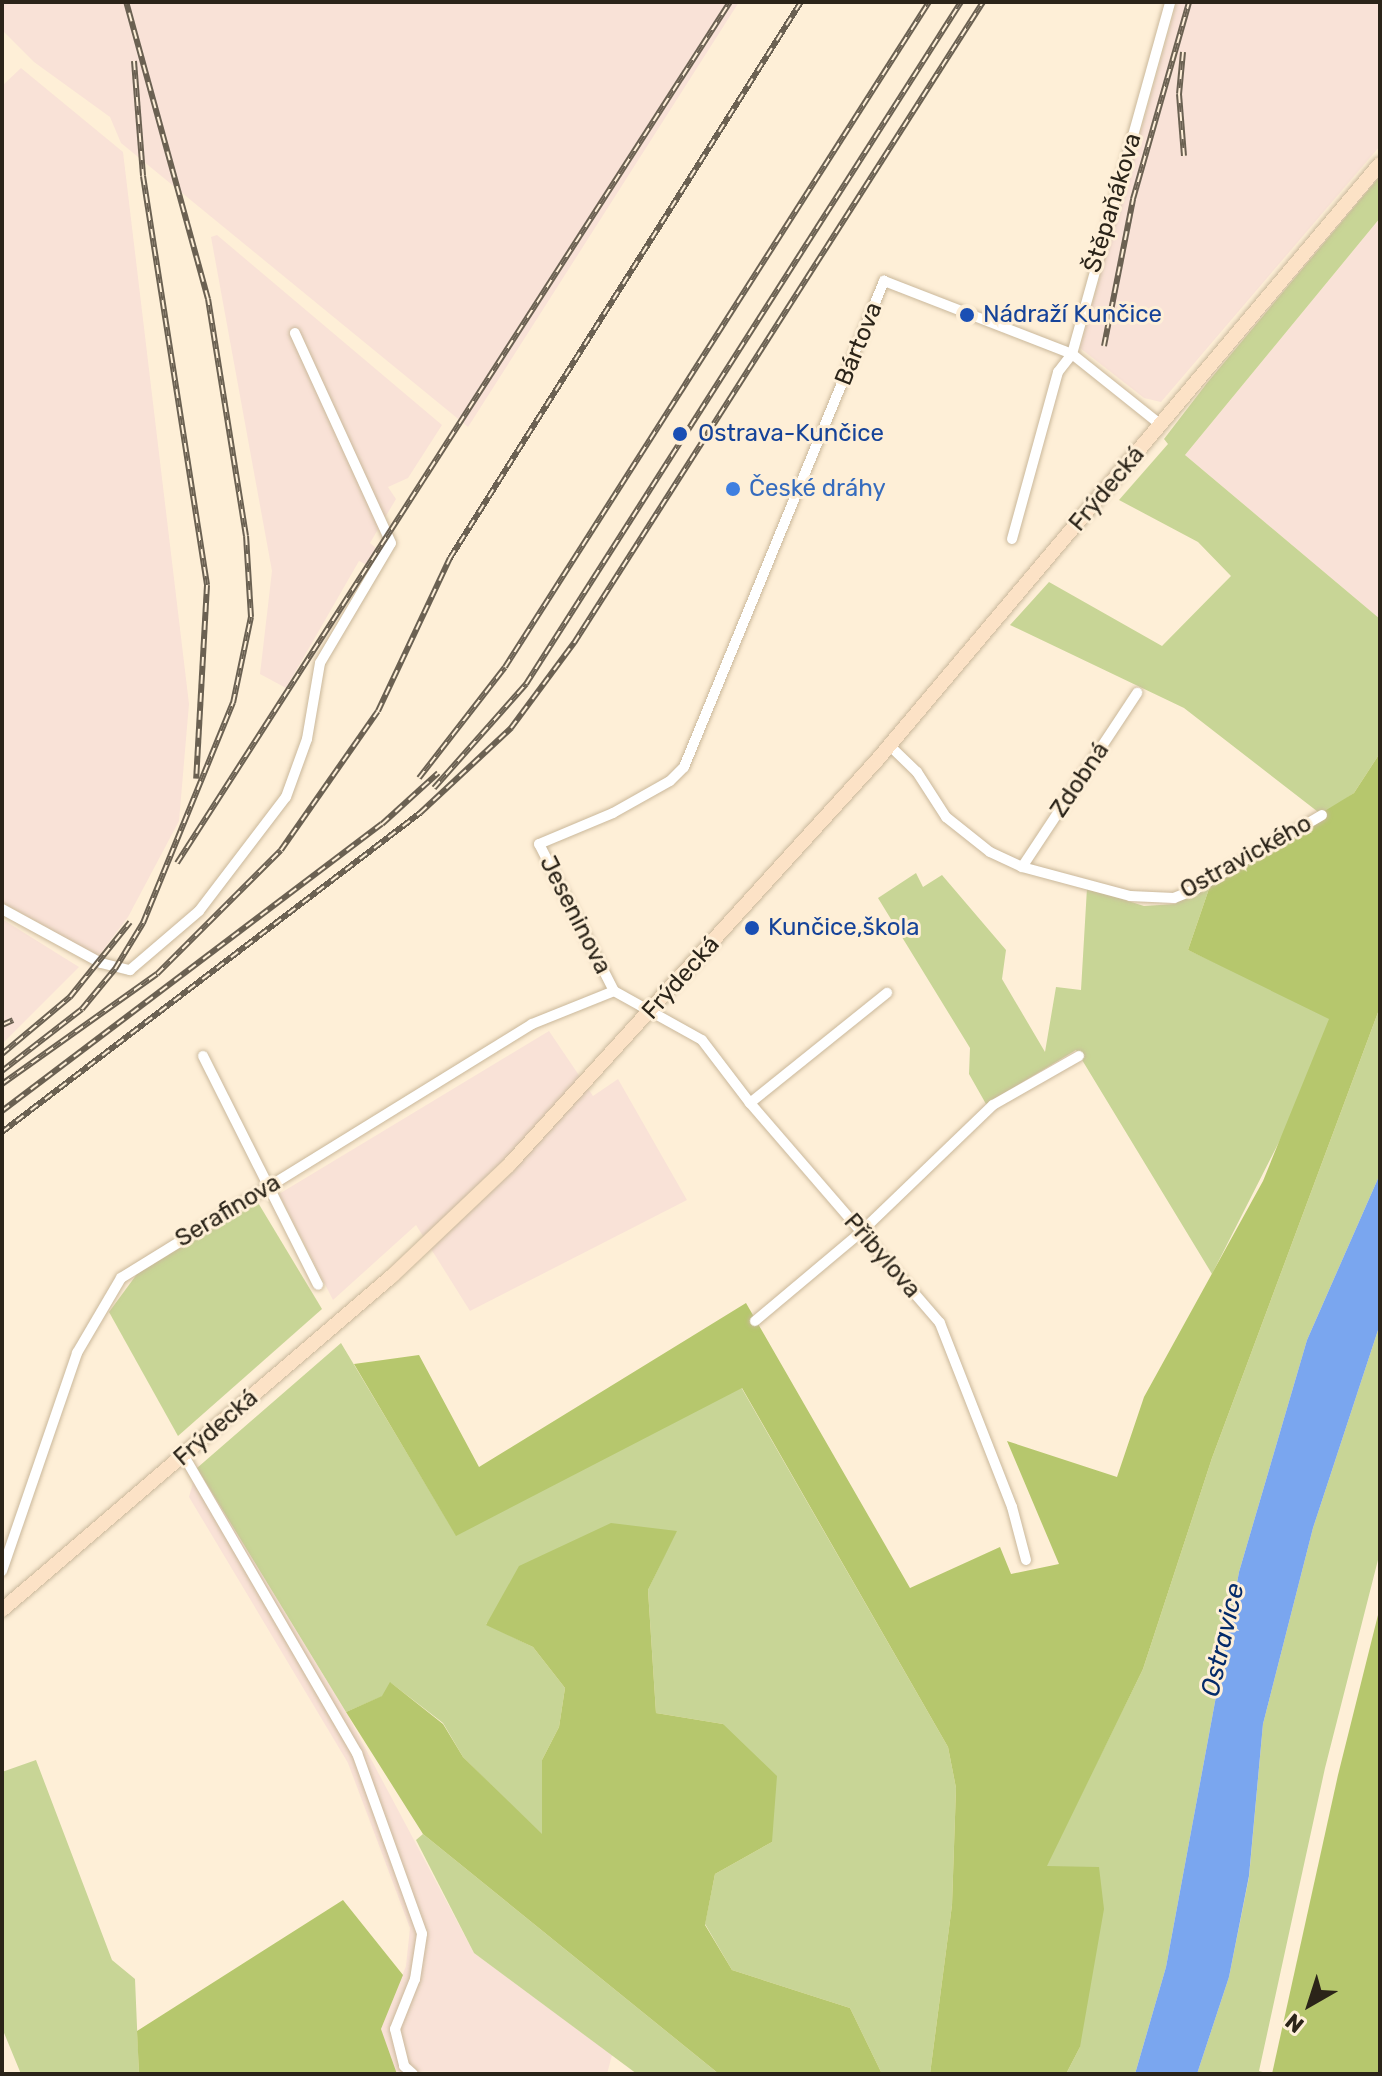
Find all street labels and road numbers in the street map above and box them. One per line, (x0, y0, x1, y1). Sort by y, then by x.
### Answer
street label: Štěpaňákova (1078, 130, 1148, 276)
street label: Bártova (829, 298, 889, 390)
street label: Frýdecká (1063, 441, 1151, 537)
street label: Zdobná (1045, 737, 1115, 823)
street label: Ostravického (1175, 809, 1317, 905)
street label: Jeseninova (533, 851, 617, 979)
street label: Frýdecká (636, 930, 726, 1026)
street label: Serafinova (170, 1168, 286, 1254)
street label: Přibylova (837, 1208, 927, 1304)
street label: Frýdecká (168, 1384, 264, 1472)

